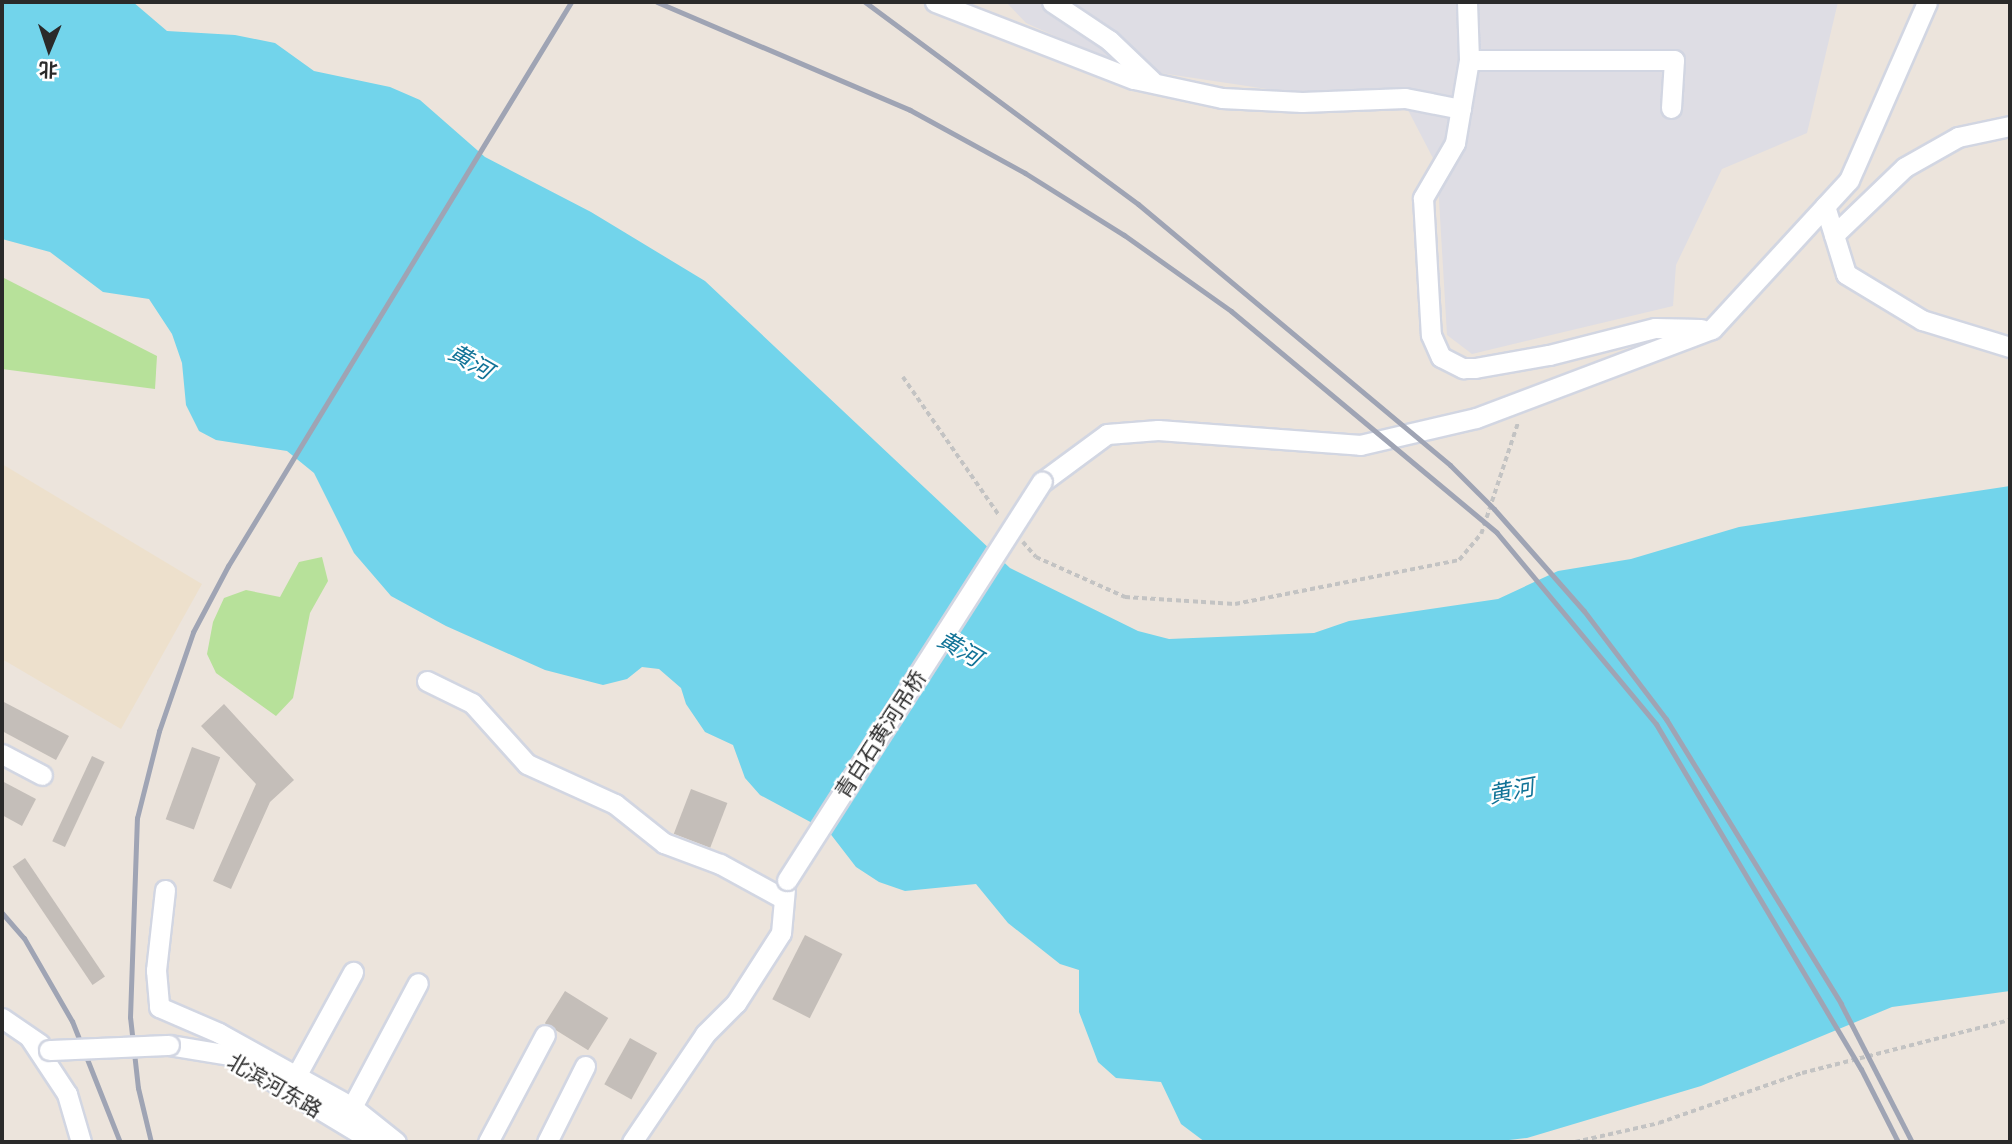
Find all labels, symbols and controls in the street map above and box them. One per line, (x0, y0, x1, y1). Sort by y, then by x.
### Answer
north arrow (14, 14, 84, 84)
text: 北 (38, 59, 58, 82)
water label: 黄河 (444, 338, 498, 384)
water label: 黄河 (933, 625, 987, 671)
street label: 青白石黄河吊桥 (829, 665, 931, 803)
water label: 黄河 (1486, 772, 1536, 808)
street label: 北滨河东路 (223, 1048, 327, 1122)

